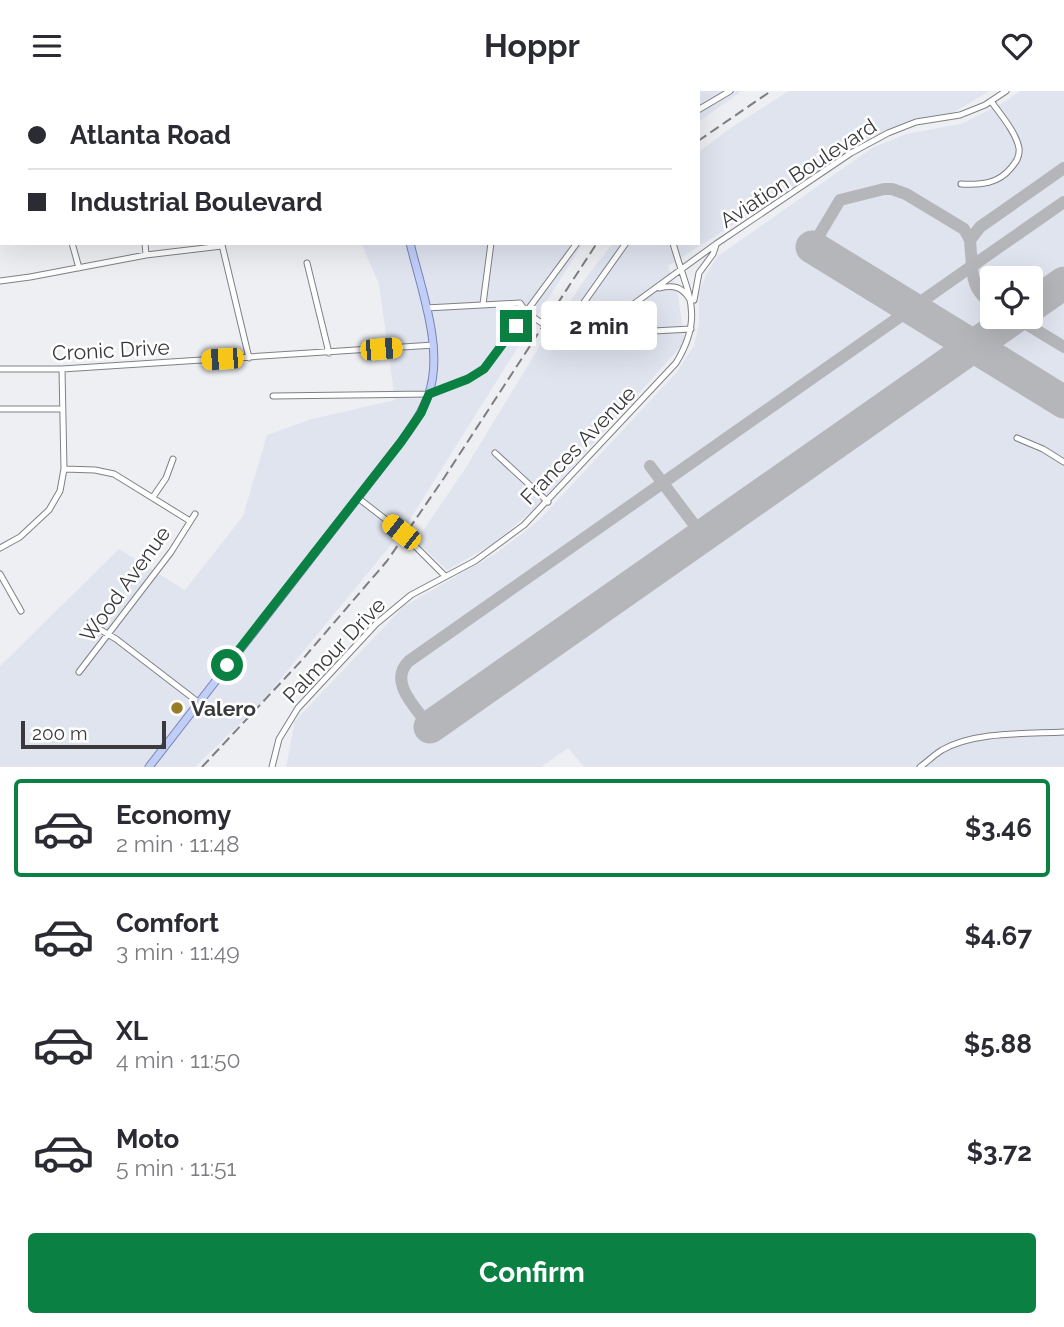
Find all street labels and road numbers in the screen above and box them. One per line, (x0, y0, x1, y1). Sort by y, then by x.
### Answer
street label: Aviation Boulevard (715, 113, 881, 233)
street label: Cronic Drive (52, 334, 170, 366)
street label: Frances Avenue (515, 381, 641, 509)
street label: Wood Avenue (75, 521, 175, 647)
street label: Palmour Drive (278, 592, 390, 708)

